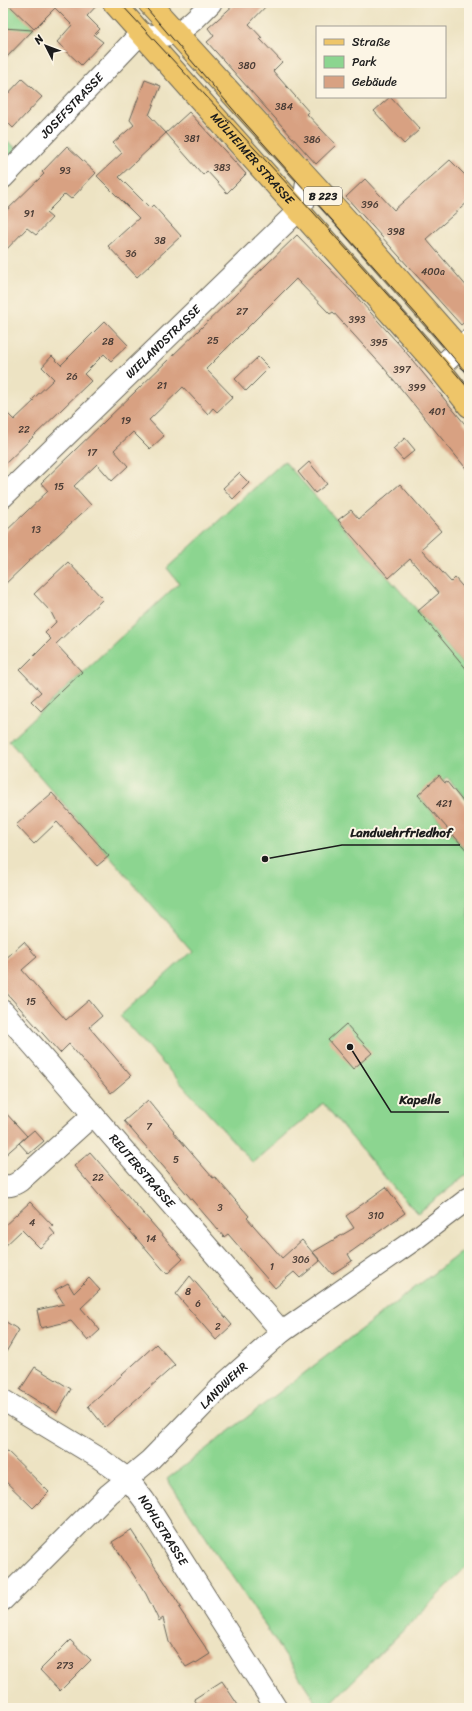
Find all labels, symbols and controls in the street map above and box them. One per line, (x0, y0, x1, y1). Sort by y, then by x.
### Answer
north arrow (26, 26, 66, 66)
legend (316, 26, 446, 98)
text: N (29, 30, 49, 50)
text: Straße (352, 31, 390, 53)
text: Park (352, 51, 377, 73)
house number: 380 (238, 57, 256, 75)
street label: JOSEFSTRASSE (34, 66, 110, 145)
text: Gebäude (352, 71, 397, 93)
house number: 384 (275, 98, 293, 116)
street label: MÜLHEIMER STRASSE (205, 107, 301, 211)
house number: 381 (184, 130, 200, 148)
house number: 386 (303, 131, 321, 149)
house number: 383 (213, 159, 231, 177)
house number: 93 (59, 162, 71, 180)
road number: B 223 (304, 187, 342, 205)
house number: 396 (361, 196, 379, 214)
house number: 91 (24, 205, 34, 223)
house number: 398 (387, 223, 405, 241)
house number: 38 (154, 232, 166, 250)
house number: 36 (125, 245, 137, 263)
house number: 400a (421, 263, 445, 281)
street label: WIELANDSTRASSE (120, 298, 207, 384)
house number: 27 (236, 303, 249, 321)
house number: 393 (348, 311, 366, 329)
house number: 25 (207, 332, 219, 350)
house number: 28 (102, 333, 114, 351)
house number: 395 (370, 334, 388, 352)
house number: 397 (393, 361, 412, 379)
house number: 26 (66, 368, 78, 386)
house number: 21 (157, 377, 167, 395)
house number: 399 (408, 379, 426, 397)
house number: 401 (429, 403, 445, 421)
house number: 19 (121, 412, 131, 430)
house number: 22 (18, 421, 30, 439)
house number: 17 (87, 444, 98, 462)
house number: 15 (54, 478, 64, 496)
house number: 13 (31, 521, 41, 539)
house number: 421 (436, 795, 452, 813)
callout: Landwehrfriedhof (342, 820, 460, 845)
text: Landwehrfriedhof (350, 821, 454, 844)
house number: 15 (26, 993, 36, 1011)
callout: Kapelle (391, 1087, 449, 1112)
text: Kapelle (398, 1088, 442, 1111)
house number: 7 (146, 1118, 153, 1136)
street label: REUTERSTRASSE (103, 1129, 182, 1214)
house number: 5 (173, 1151, 179, 1169)
house number: 22 (92, 1169, 104, 1187)
house number: 3 (217, 1199, 223, 1217)
house number: 310 (368, 1207, 384, 1225)
house number: 4 (29, 1214, 35, 1232)
house number: 14 (146, 1230, 156, 1248)
house number: 306 (292, 1251, 310, 1269)
house number: 1 (270, 1258, 274, 1276)
house number: 8 (185, 1283, 191, 1301)
house number: 6 (195, 1295, 201, 1313)
house number: 2 (215, 1318, 221, 1336)
street label: LANDWEHR (194, 1356, 253, 1414)
street label: NOHLSTRASSE (132, 1490, 195, 1571)
house number: 273 (57, 1657, 74, 1675)

